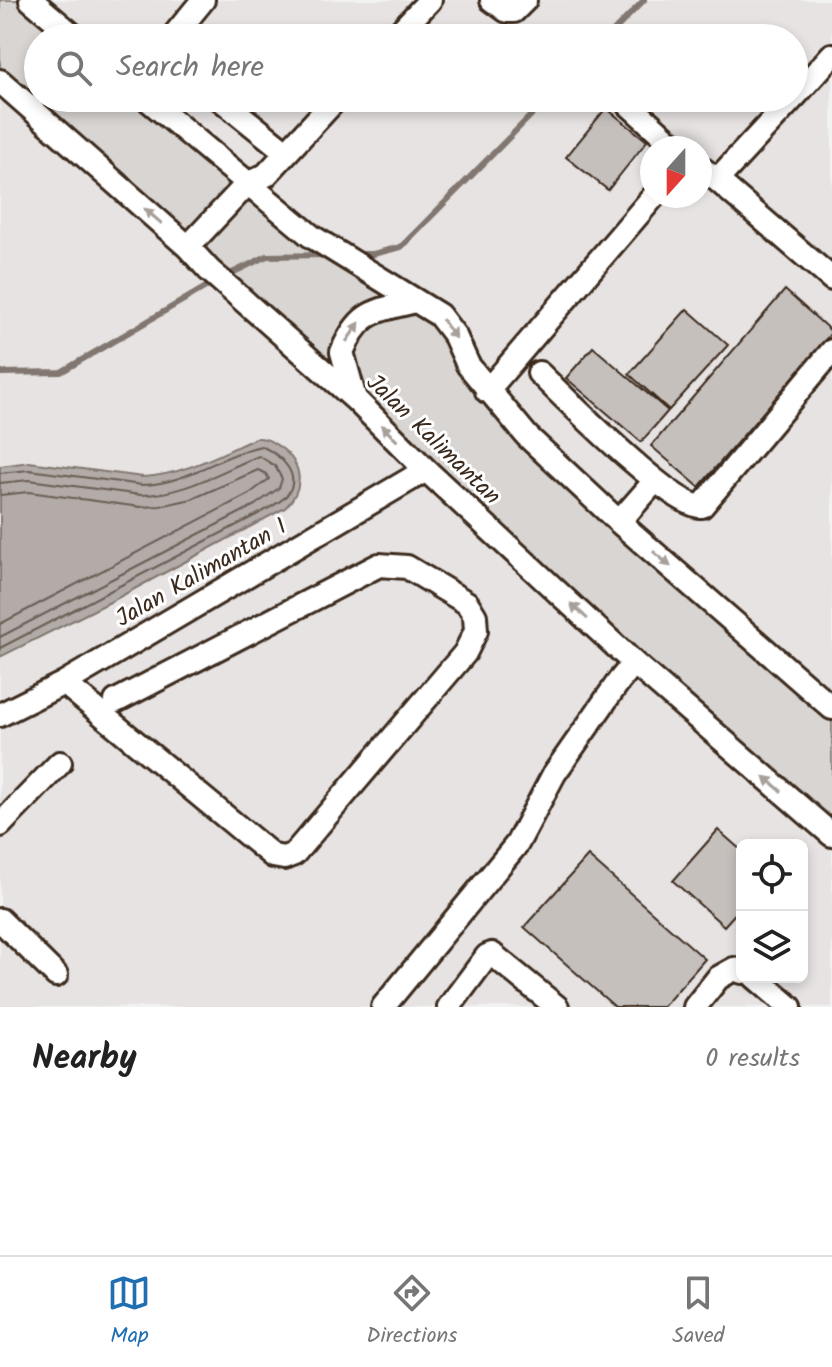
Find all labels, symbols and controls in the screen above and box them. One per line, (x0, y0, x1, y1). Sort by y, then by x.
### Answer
search box (24, 24, 808, 112)
text: Search here (116, 44, 264, 92)
icon: search (52, 46, 96, 90)
north arrow (640, 136, 712, 208)
one-way arrow (144, 208, 164, 225)
one-way arrow (441, 319, 456, 340)
one-way arrow (345, 322, 360, 343)
street label: Jalan Kalimantan (356, 365, 510, 515)
one-way arrow (380, 424, 399, 443)
street label: Jalan Kalimantan I (109, 508, 295, 638)
one-way arrow (652, 550, 671, 568)
one-way arrow (569, 603, 588, 621)
one-way arrow (764, 775, 783, 793)
map controls (736, 839, 808, 983)
button: locate (736, 839, 808, 911)
button: layers (736, 911, 808, 983)
text: Nearby (32, 1032, 137, 1086)
text: 0 results (705, 1038, 800, 1080)
tab: Map (107, 1271, 151, 1354)
tab: Directions (366, 1271, 458, 1354)
tab: Saved (672, 1271, 725, 1354)

